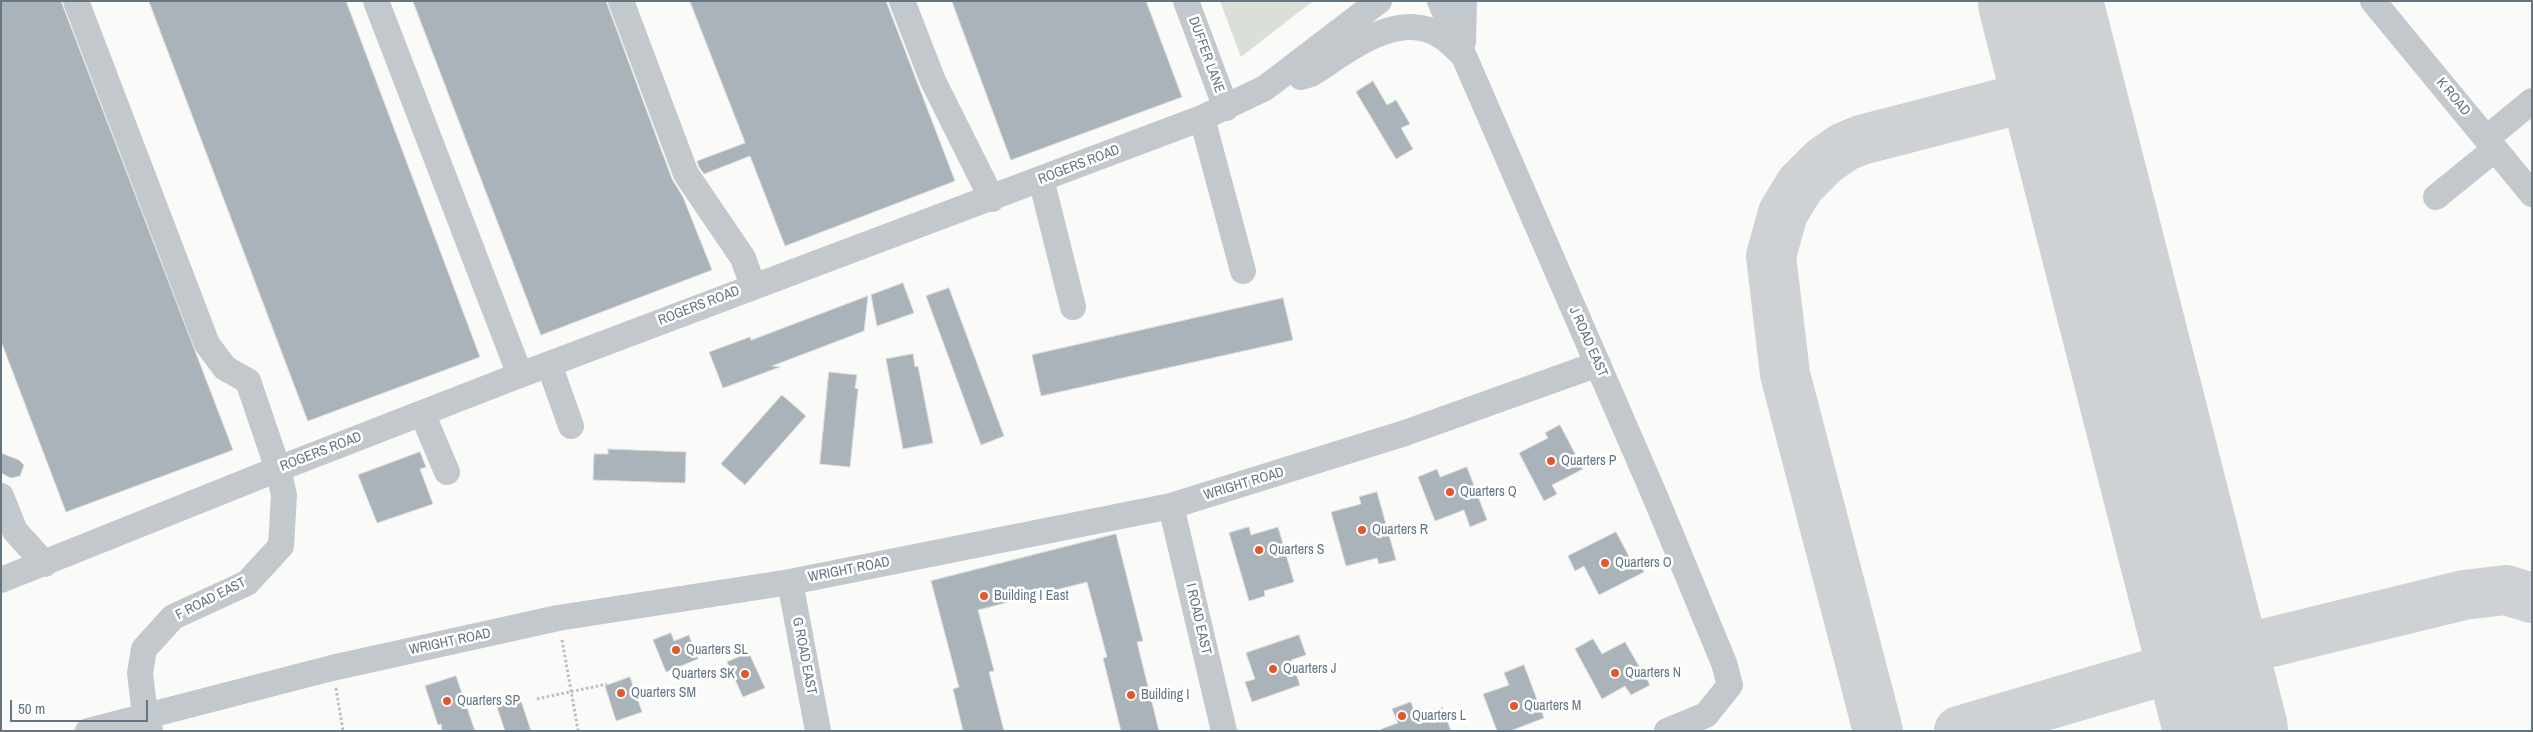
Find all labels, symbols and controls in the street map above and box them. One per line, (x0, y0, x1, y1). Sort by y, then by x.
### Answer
street label: DUFFER LANE (1184, 15, 1228, 95)
street label: K ROAD (2432, 75, 2474, 119)
street label: ROGERS ROAD (1036, 142, 1122, 188)
street label: ROGERS ROAD (656, 283, 742, 329)
street label: J ROAD EAST (1565, 304, 1611, 380)
street label: ROGERS ROAD (278, 429, 364, 475)
place label: Quarters P (1561, 453, 1617, 469)
marker: Quarters P (1545, 455, 1557, 467)
street label: WRIGHT ROAD (1202, 464, 1286, 504)
place label: Quarters Q (1460, 484, 1517, 500)
marker: Quarters Q (1444, 486, 1456, 498)
place label: Quarters R (1372, 522, 1428, 538)
marker: Quarters R (1356, 524, 1368, 536)
place label: Quarters S (1269, 542, 1325, 558)
marker: Quarters S (1253, 544, 1265, 556)
street label: WRIGHT ROAD (807, 554, 891, 586)
place label: Quarters O (1615, 555, 1672, 571)
marker: Quarters O (1599, 557, 1611, 569)
street label: F ROAD EAST (173, 574, 249, 624)
street label: I ROAD EAST (1182, 582, 1214, 656)
place label: Building I East (994, 588, 1069, 604)
marker: Building I East (978, 590, 990, 602)
street label: G ROAD EAST (788, 616, 820, 696)
street label: WRIGHT ROAD (408, 625, 492, 659)
place label: Quarters SL (686, 642, 748, 658)
marker: Quarters SL (670, 644, 682, 656)
place label: Quarters J (1283, 661, 1337, 677)
marker: Quarters J (1267, 663, 1279, 675)
place label: Quarters N (1625, 665, 1681, 681)
place label: Quarters SK (672, 666, 735, 682)
marker: Quarters N (1609, 667, 1621, 679)
marker: Quarters SK (739, 668, 751, 680)
place label: Quarters SM (631, 685, 696, 701)
marker: Quarters SM (615, 687, 627, 699)
place label: Building I (1141, 687, 1190, 703)
marker: Building I (1125, 689, 1137, 701)
scale bar (12, 690, 150, 722)
place label: Quarters SP (457, 693, 520, 709)
marker: Quarters SP (441, 695, 453, 707)
text: 50 m (18, 698, 45, 719)
place label: Quarters M (1524, 698, 1581, 714)
marker: Quarters M (1508, 700, 1520, 712)
place label: Quarters L (1412, 708, 1466, 724)
marker: Quarters L (1396, 710, 1408, 722)

